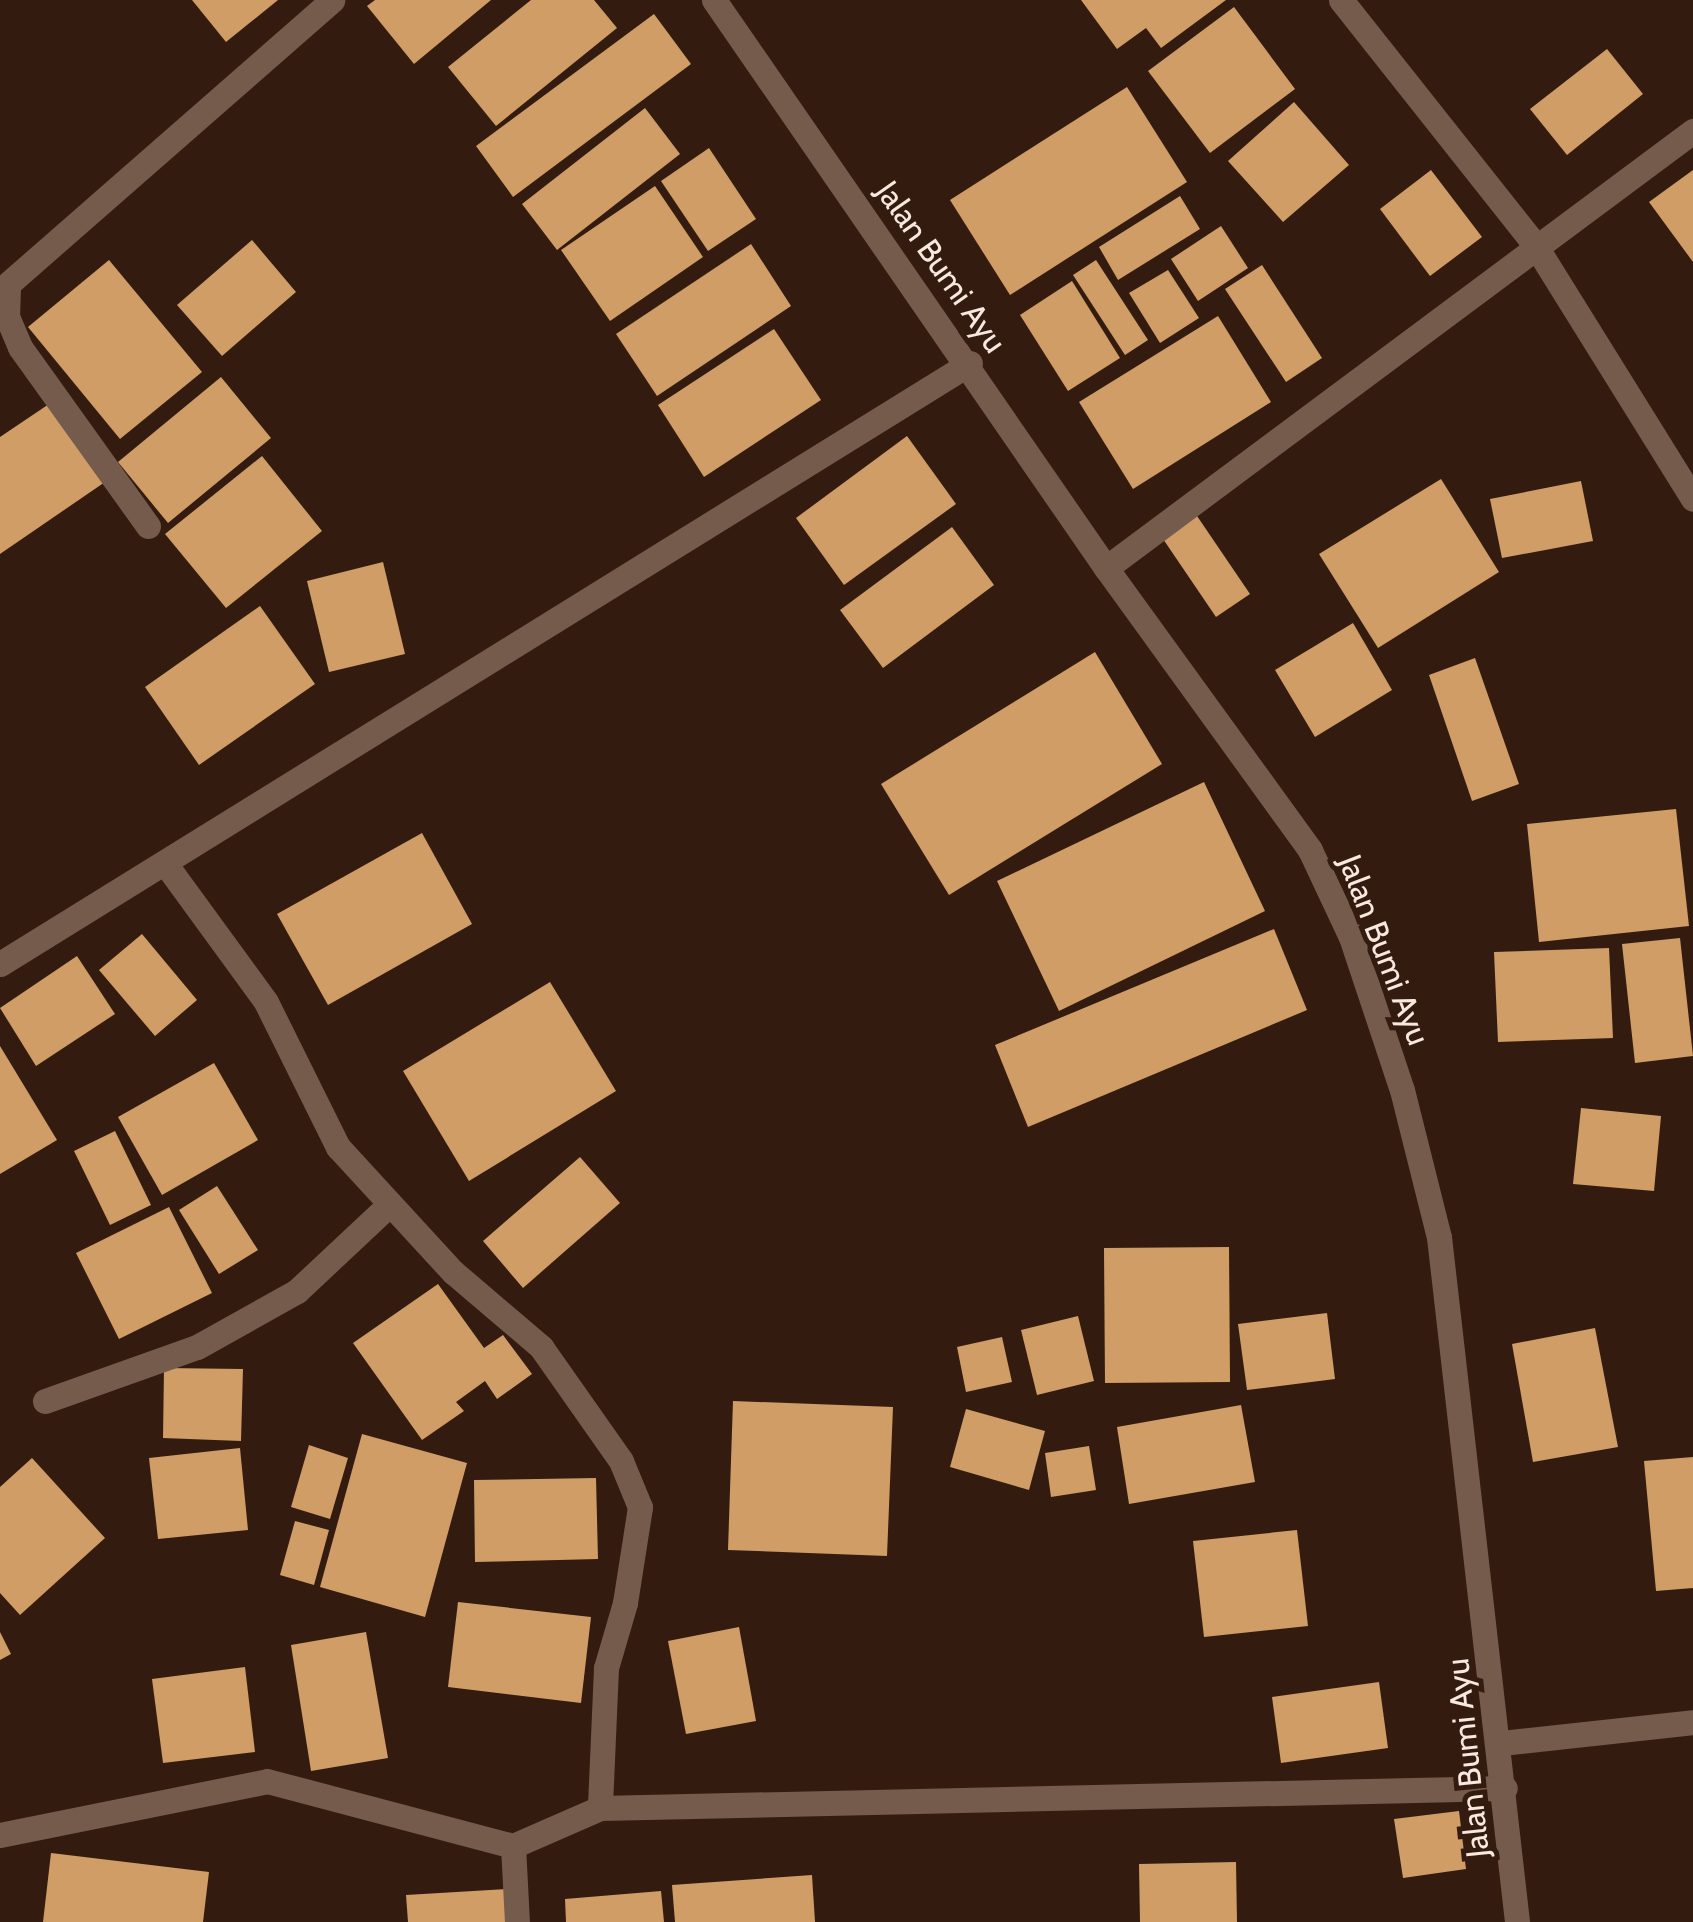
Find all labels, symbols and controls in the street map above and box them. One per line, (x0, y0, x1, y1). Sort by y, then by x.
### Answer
street label: Jalan Bumi Ayu (868, 174, 1014, 360)
street label: Jalan Bumi Ayu (1330, 850, 1438, 1050)
street label: Jalan Bumi Ayu (1438, 1656, 1498, 1860)

